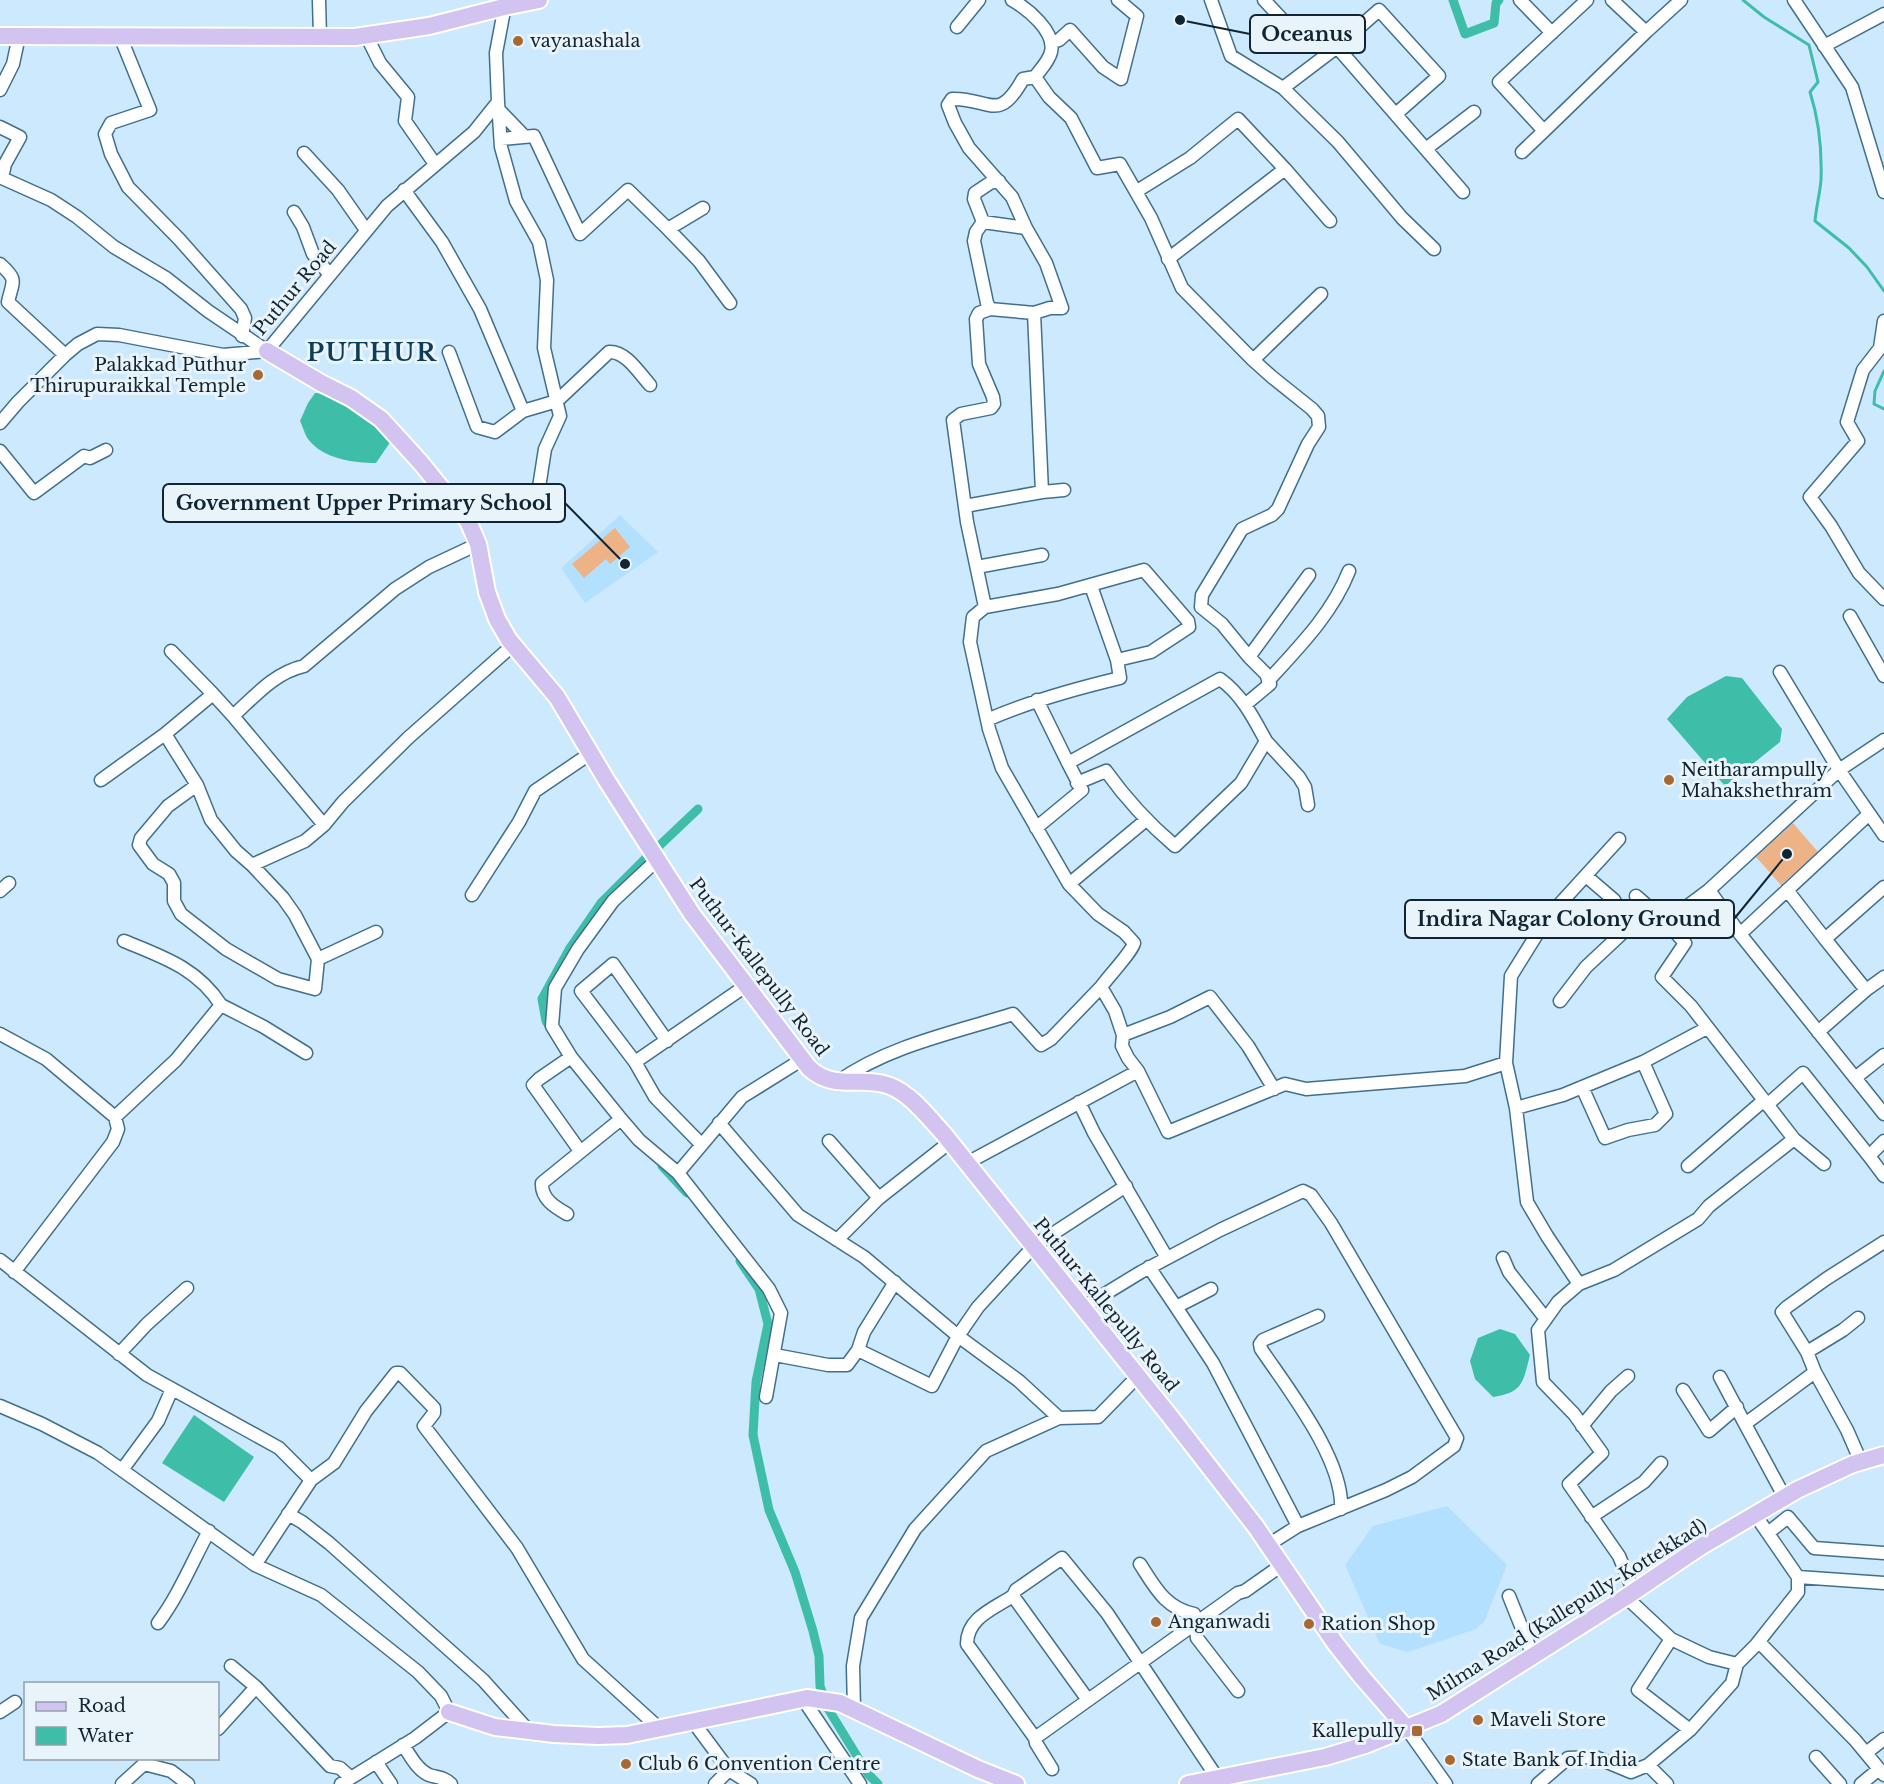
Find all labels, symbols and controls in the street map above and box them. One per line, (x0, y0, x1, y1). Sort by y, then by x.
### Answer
callout: Oceanus (1250, 15, 1365, 53)
text: Oceanus (1261, 22, 1353, 46)
place label: vayanashala (530, 30, 640, 52)
marker: vayanashala (511, 34, 525, 48)
street label: Puthur Road (249, 236, 341, 340)
district label: PUTHUR (307, 338, 437, 367)
place label: Palakkad Puthur Thirupuraikkal Temple (30, 354, 246, 397)
marker: Palakkad Puthur Thirupuraikkal Temple (251, 368, 265, 382)
callout: Government Upper Primary School (163, 484, 565, 522)
text: Government Upper Primary School (176, 491, 552, 515)
place label: Neitharampully Mahakshethram (1681, 759, 1832, 802)
marker: Neitharampully Mahakshethram (1662, 773, 1676, 787)
street label: Puthur-Kallepully Road (685, 873, 833, 1061)
callout: Indira Nagar Colony Ground (1405, 900, 1734, 938)
text: Indira Nagar Colony Ground (1417, 907, 1721, 931)
street label: Puthur-Kallepully Road (1029, 1213, 1183, 1397)
street label: Milma Road (Kallepully-Kottekkad) (1423, 1514, 1711, 1706)
place label: Anganwadi (1167, 1611, 1271, 1633)
place label: Ration Shop (1321, 1613, 1435, 1635)
marker: Anganwadi (1149, 1615, 1163, 1629)
marker: Ration Shop (1302, 1617, 1316, 1631)
legend (24, 1682, 219, 1760)
text: Road (78, 1695, 126, 1717)
place label: Maveli Store (1490, 1709, 1606, 1731)
marker: Maveli Store (1471, 1713, 1485, 1727)
place label: Kallepully (1312, 1720, 1405, 1742)
marker: Kallepully (1410, 1724, 1424, 1738)
text: Water (77, 1725, 134, 1747)
place label: State Bank of India (1462, 1749, 1637, 1771)
place label: Club 6 Convention Centre (638, 1753, 881, 1775)
marker: State Bank of India (1443, 1753, 1457, 1767)
marker: Club 6 Convention Centre (619, 1757, 633, 1771)

